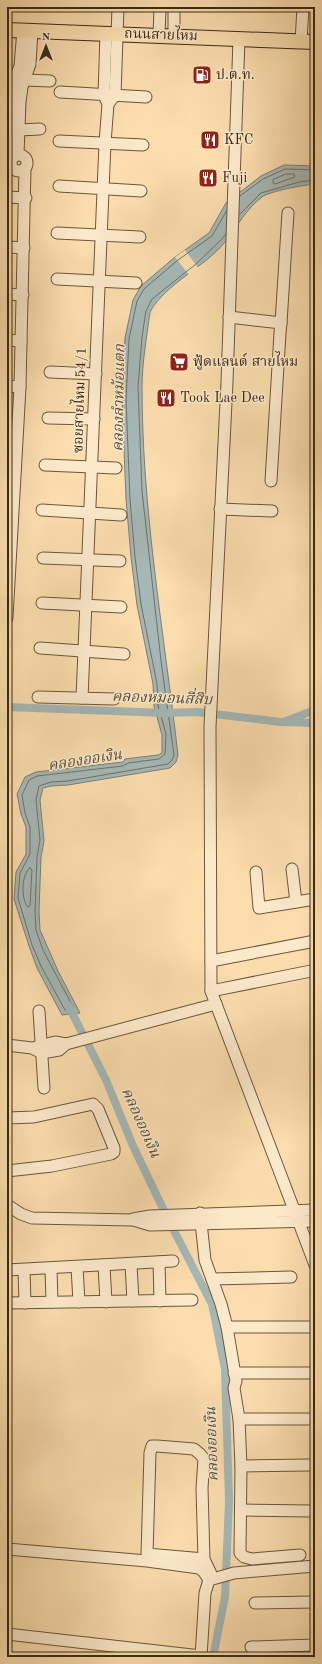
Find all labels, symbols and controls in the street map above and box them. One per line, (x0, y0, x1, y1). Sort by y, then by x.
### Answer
street label: ถนนสายไหม (124, 23, 198, 43)
north arrow (26, 26, 66, 66)
text: N (42, 32, 51, 43)
fuel station icon: ป.ต.ท. (191, 64, 213, 86)
place label: ป.ต.ท. (216, 68, 255, 82)
restaurant icon: KFC (199, 129, 221, 151)
place label: KFC (224, 133, 253, 147)
restaurant icon: Fuji (197, 167, 219, 189)
place label: Fuji (222, 171, 247, 185)
water label: คลองลำหม้อแตก (110, 343, 128, 452)
street label: ซอยสายไหม 54/1 (67, 347, 89, 453)
supermarket icon: ฟู้ดแลนด์ สายไหม (168, 351, 190, 373)
place label: ฟู้ดแลนด์ สายไหม (193, 351, 298, 370)
restaurant icon: Took Lae Dee (155, 387, 177, 409)
place label: Took Lae Dee (180, 391, 265, 405)
water label: คลองหมอนสี่สิบ (112, 685, 214, 708)
water label: คลองออเงิน (47, 746, 123, 774)
water label: คลองออเงิน (118, 1085, 164, 1160)
water label: คลองออเงิน (202, 1406, 222, 1482)

